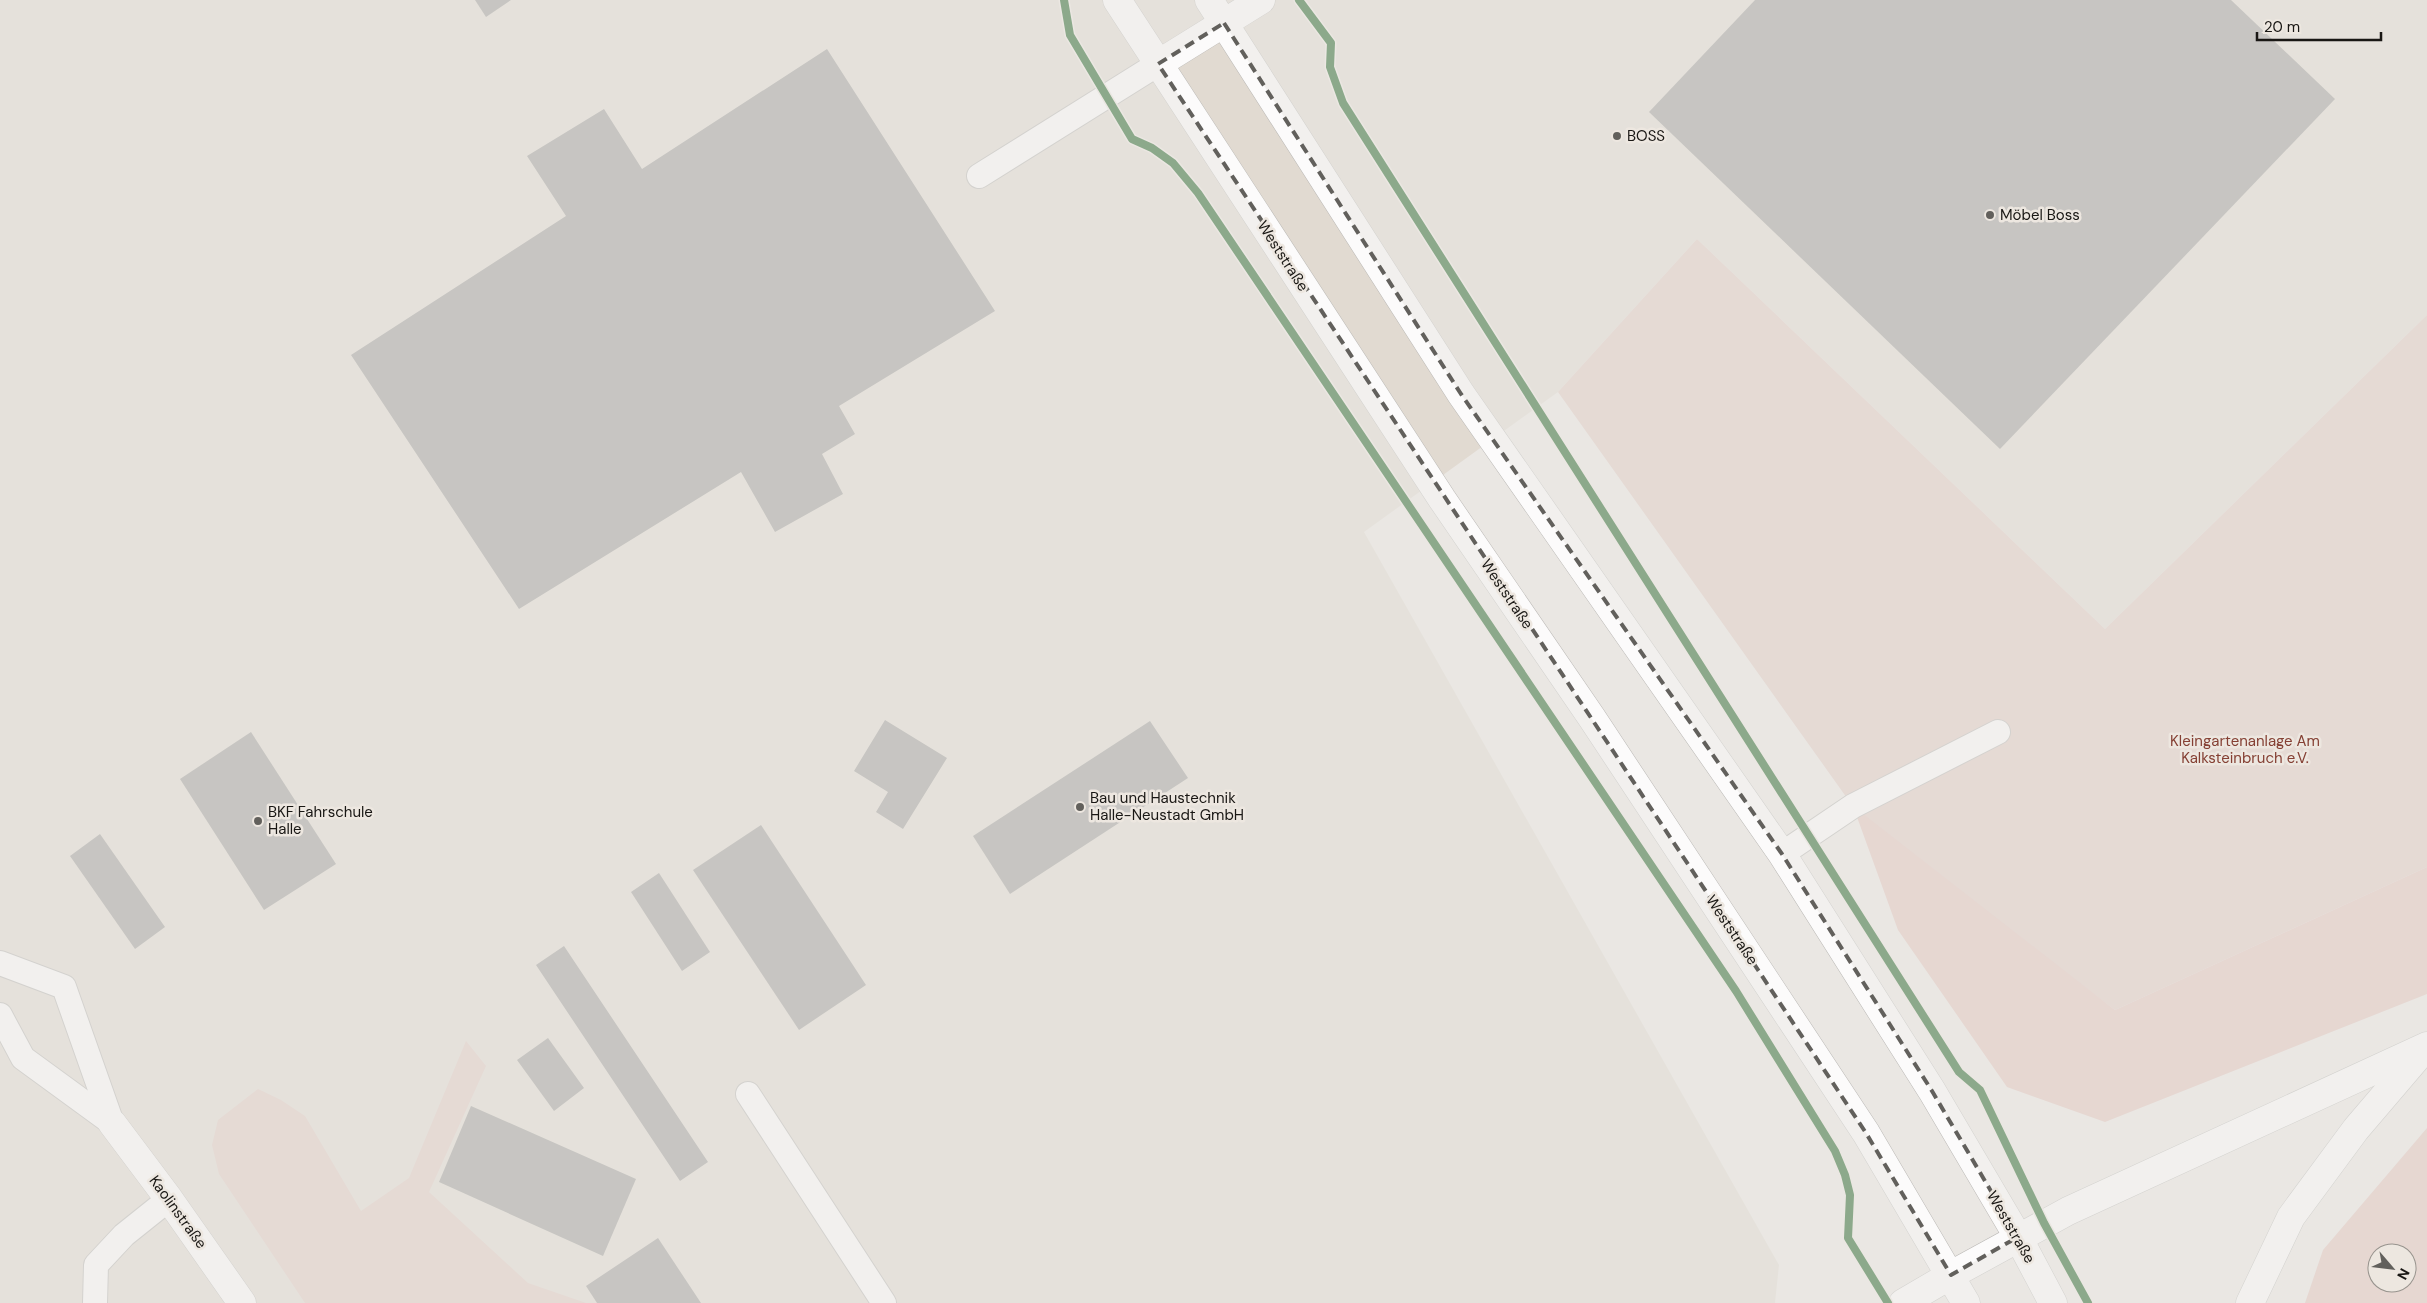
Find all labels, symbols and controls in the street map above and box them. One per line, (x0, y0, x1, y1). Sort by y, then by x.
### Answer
scale bar (2257, 10, 2381, 42)
text: 20 m (2264, 17, 2300, 37)
place label: BOSS (1627, 126, 1665, 146)
marker: BOSS (1611, 130, 1623, 142)
place label: Möbel Boss (2000, 205, 2080, 225)
marker: Möbel Boss (1984, 209, 1996, 221)
street label: Weststraße (1253, 217, 1313, 295)
street label: Weststraße (1476, 555, 1538, 633)
park label: Kleingartenanlage Am Kalksteinbruch e.V. (2170, 731, 2320, 768)
place label: Bau und Haustechnik Halle-Neustadt GmbH (1090, 788, 1244, 825)
marker: Bau und Haustechnik Halle-Neustadt GmbH (1074, 801, 1086, 813)
place label: BKF Fahrschule Halle (268, 802, 373, 839)
marker: BKF Fahrschule Halle (252, 815, 264, 827)
street label: Weststraße (1701, 891, 1763, 969)
street label: Kaolinstraße (145, 1171, 211, 1253)
street label: Weststraße (1982, 1187, 2040, 1267)
north arrow (2367, 1243, 2417, 1293)
text: N (2393, 1265, 2414, 1283)

